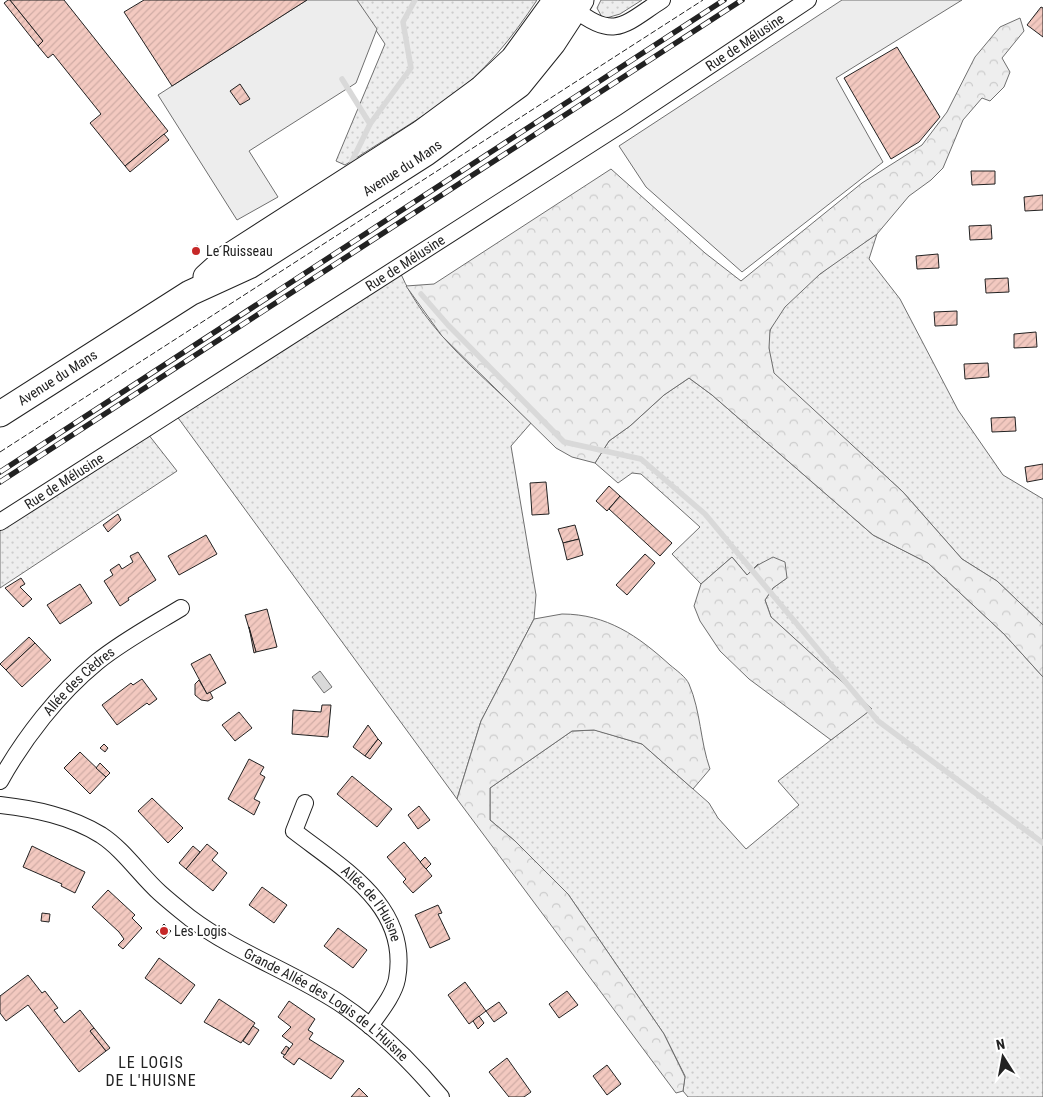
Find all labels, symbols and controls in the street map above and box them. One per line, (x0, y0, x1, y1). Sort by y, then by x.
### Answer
street label: Rue de Mélusine (703, 10, 787, 74)
street label: Avenue du Mans (360, 136, 445, 199)
street label: Rue de Mélusine (363, 231, 448, 294)
place label: Le Ruisseau (206, 243, 273, 259)
marker: Le Ruisseau (190, 245, 202, 257)
street label: Avenue du Mans (15, 346, 100, 409)
street label: Rue de Mélusine (21, 450, 107, 512)
street label: Allée des Cèdres (40, 644, 118, 719)
street label: Allée de l'Huisne (338, 862, 404, 944)
place label: Les Logis (174, 923, 227, 939)
marker: Les Logis (158, 925, 170, 937)
street label: Grande Allée des Logis de L'Huisne (241, 945, 412, 1064)
north arrow (978, 1032, 1028, 1082)
text: N (995, 1036, 1006, 1053)
district label: LE LOGIS DE L'HUISNE (105, 1053, 197, 1090)

